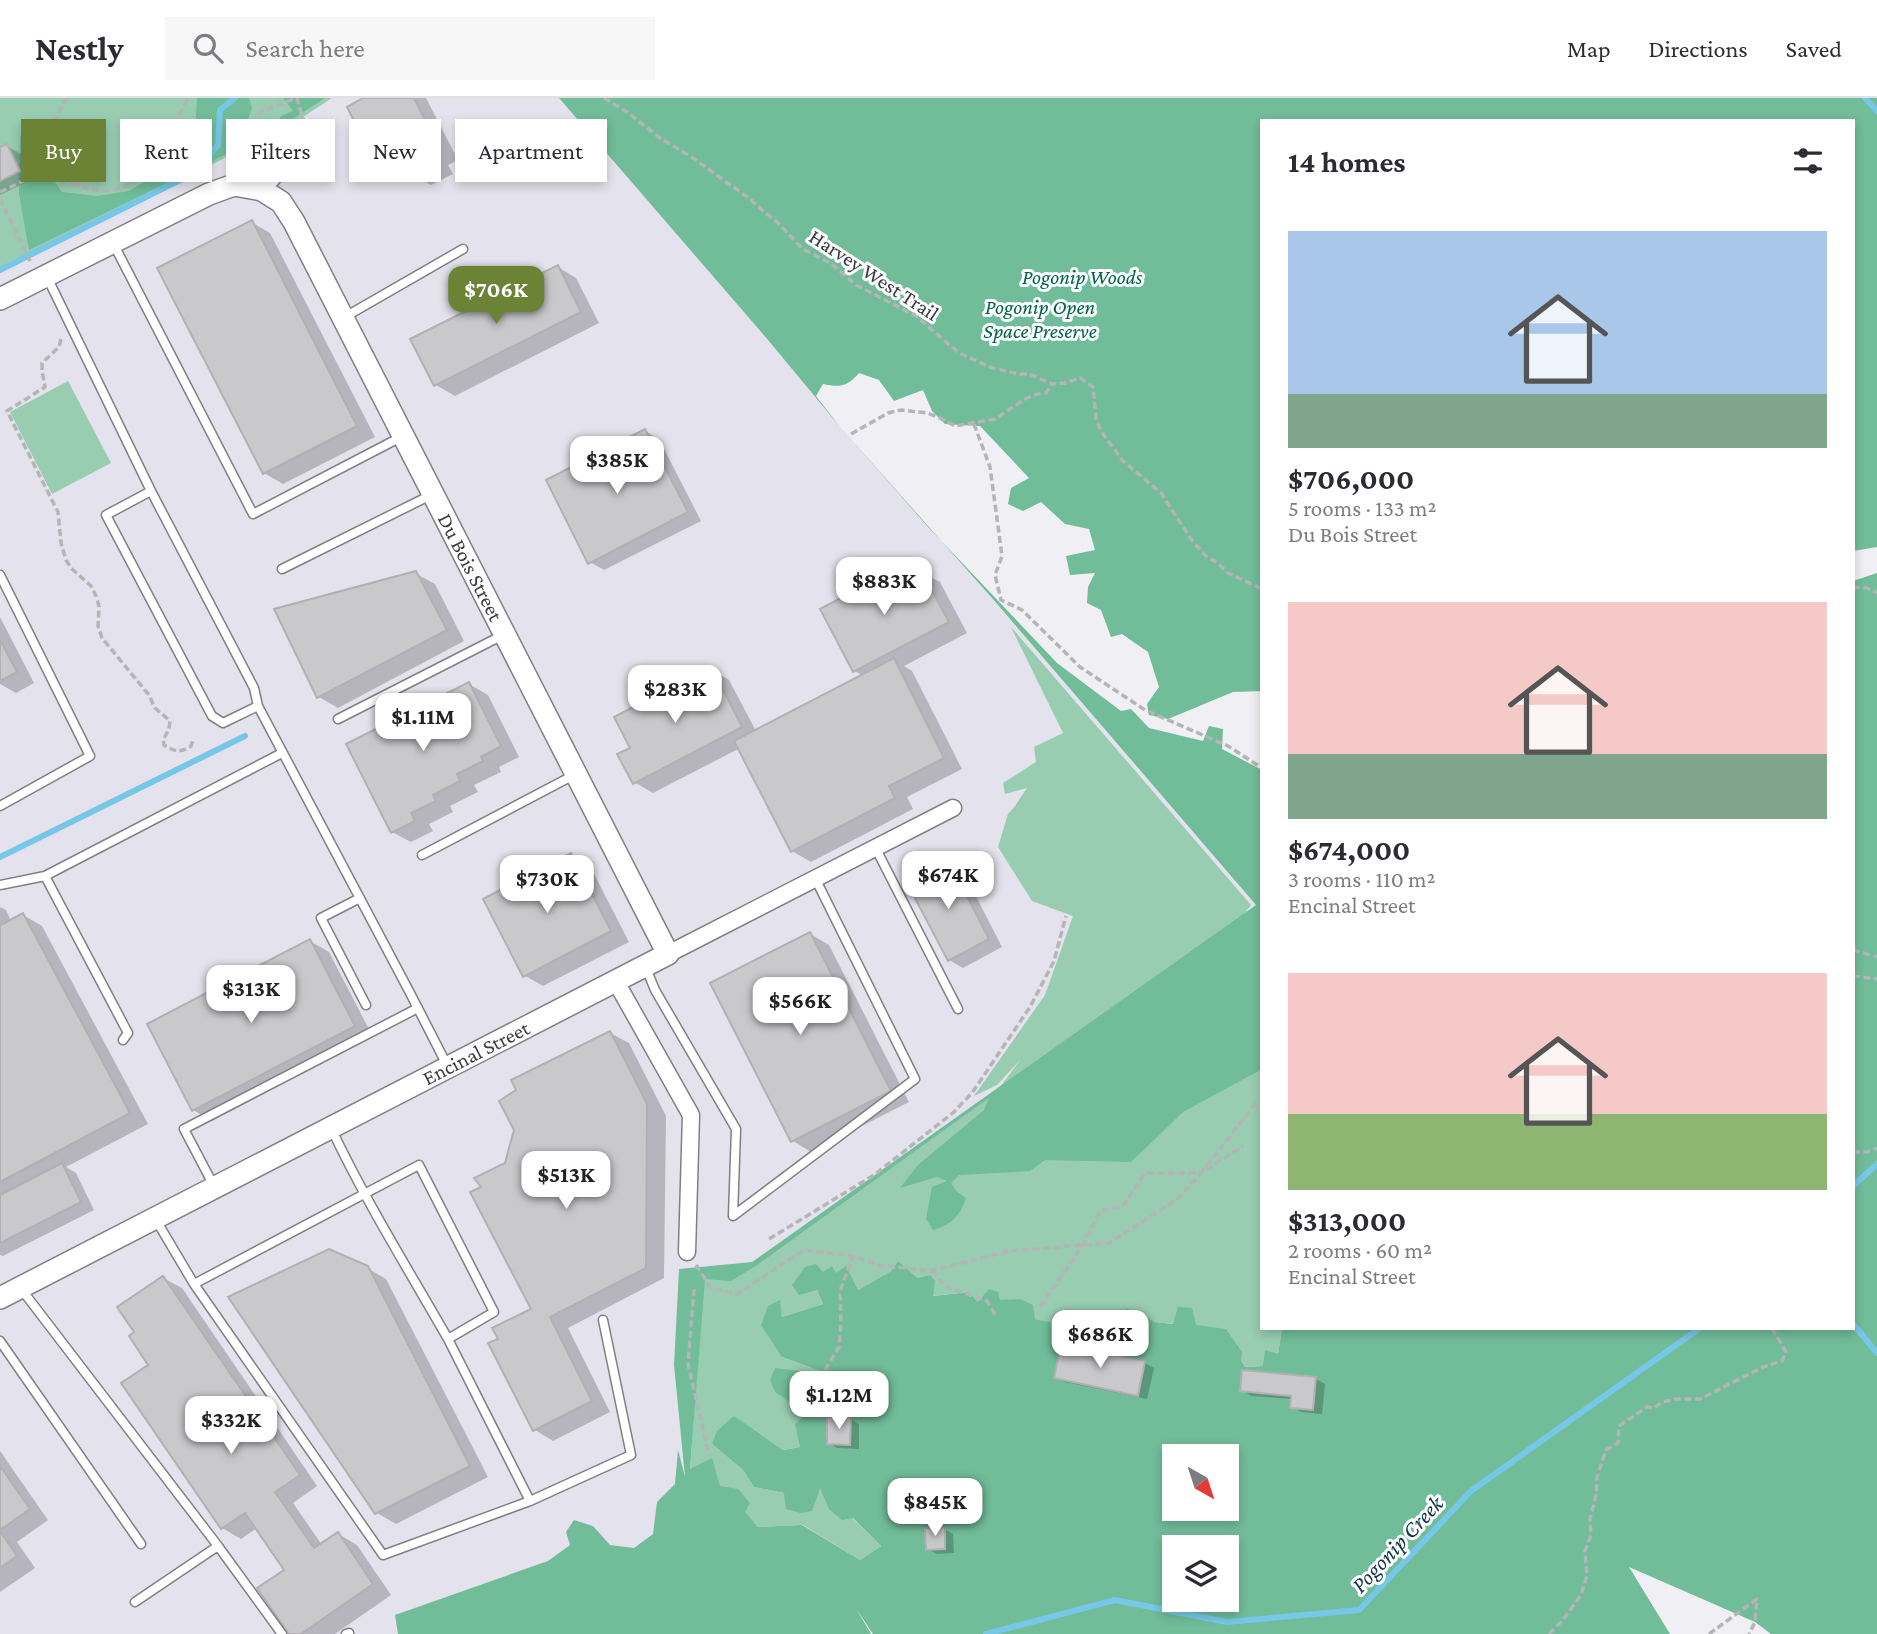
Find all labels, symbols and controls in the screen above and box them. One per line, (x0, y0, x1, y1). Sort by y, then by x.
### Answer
search box (165, 17, 655, 80)
icon: search (189, 29, 227, 67)
text: Nestly (35, 30, 123, 67)
text: Search here (245, 34, 365, 63)
text: Map (1567, 35, 1611, 62)
text: Directions (1649, 35, 1748, 62)
text: Saved (1786, 35, 1842, 62)
chip: Buy (21, 119, 106, 182)
chip: Rent (120, 119, 212, 182)
chip: Filters (226, 119, 335, 182)
chip: New (349, 119, 441, 182)
chip: Apartment (455, 119, 607, 182)
icon: filters (1789, 142, 1827, 180)
text: 14 homes (1288, 145, 1406, 178)
street label: Harvey West Trail (805, 224, 943, 326)
park label: Pogonip Woods (1022, 265, 1143, 289)
pin: $706K (447, 266, 545, 326)
text: $706K (464, 276, 528, 302)
icon: home (1495, 276, 1621, 402)
park label: Pogonip Open Space Preserve (983, 295, 1097, 343)
pin: $385K (568, 436, 666, 496)
text: $385K (586, 446, 648, 472)
text: $706,000 (1288, 462, 1414, 495)
text: 5 rooms · 133 m² (1288, 495, 1436, 521)
street label: Du Bois Street (433, 509, 508, 626)
text: Du Bois Street (1288, 521, 1417, 547)
pin: $883K (835, 558, 933, 617)
text: $883K (852, 567, 916, 593)
icon: home (1495, 647, 1621, 773)
pin: $283K (626, 666, 724, 725)
text: $283K (644, 675, 706, 701)
pin: $1.11M (366, 694, 480, 753)
text: $1.11M (391, 703, 455, 729)
text: $674,000 (1288, 833, 1410, 866)
pin: $674K (899, 852, 997, 911)
pin: $730K (498, 856, 596, 915)
text: $674K (918, 861, 978, 887)
text: $730K (516, 865, 578, 891)
text: 3 rooms · 110 m² (1288, 866, 1435, 892)
text: Encinal Street (1288, 892, 1416, 918)
pin: $313K (202, 965, 300, 1025)
text: $313K (222, 975, 280, 1001)
pin: $566K (751, 978, 849, 1037)
text: $566K (769, 987, 831, 1013)
street label: Encinal Street (419, 1015, 534, 1090)
icon: home (1495, 1018, 1621, 1144)
pin: $513K (517, 1152, 615, 1211)
text: $513K (537, 1161, 595, 1187)
text: $313,000 (1288, 1204, 1406, 1237)
text: 2 rooms · 60 m² (1288, 1237, 1432, 1263)
text: Encinal Street (1288, 1263, 1416, 1289)
pin: $686K (1051, 1310, 1149, 1370)
text: $686K (1068, 1320, 1132, 1346)
pin: $1.12M (782, 1372, 896, 1431)
text: $1.12M (806, 1381, 872, 1407)
pin: $332K (182, 1396, 280, 1456)
text: $332K (201, 1406, 261, 1432)
north arrow (1162, 1444, 1239, 1521)
map controls (1162, 1444, 1239, 1612)
pin: $845K (886, 1478, 984, 1538)
text: $845K (903, 1488, 967, 1514)
water label: Pogonip Creek (1346, 1490, 1449, 1598)
button: layers (1162, 1535, 1239, 1612)

